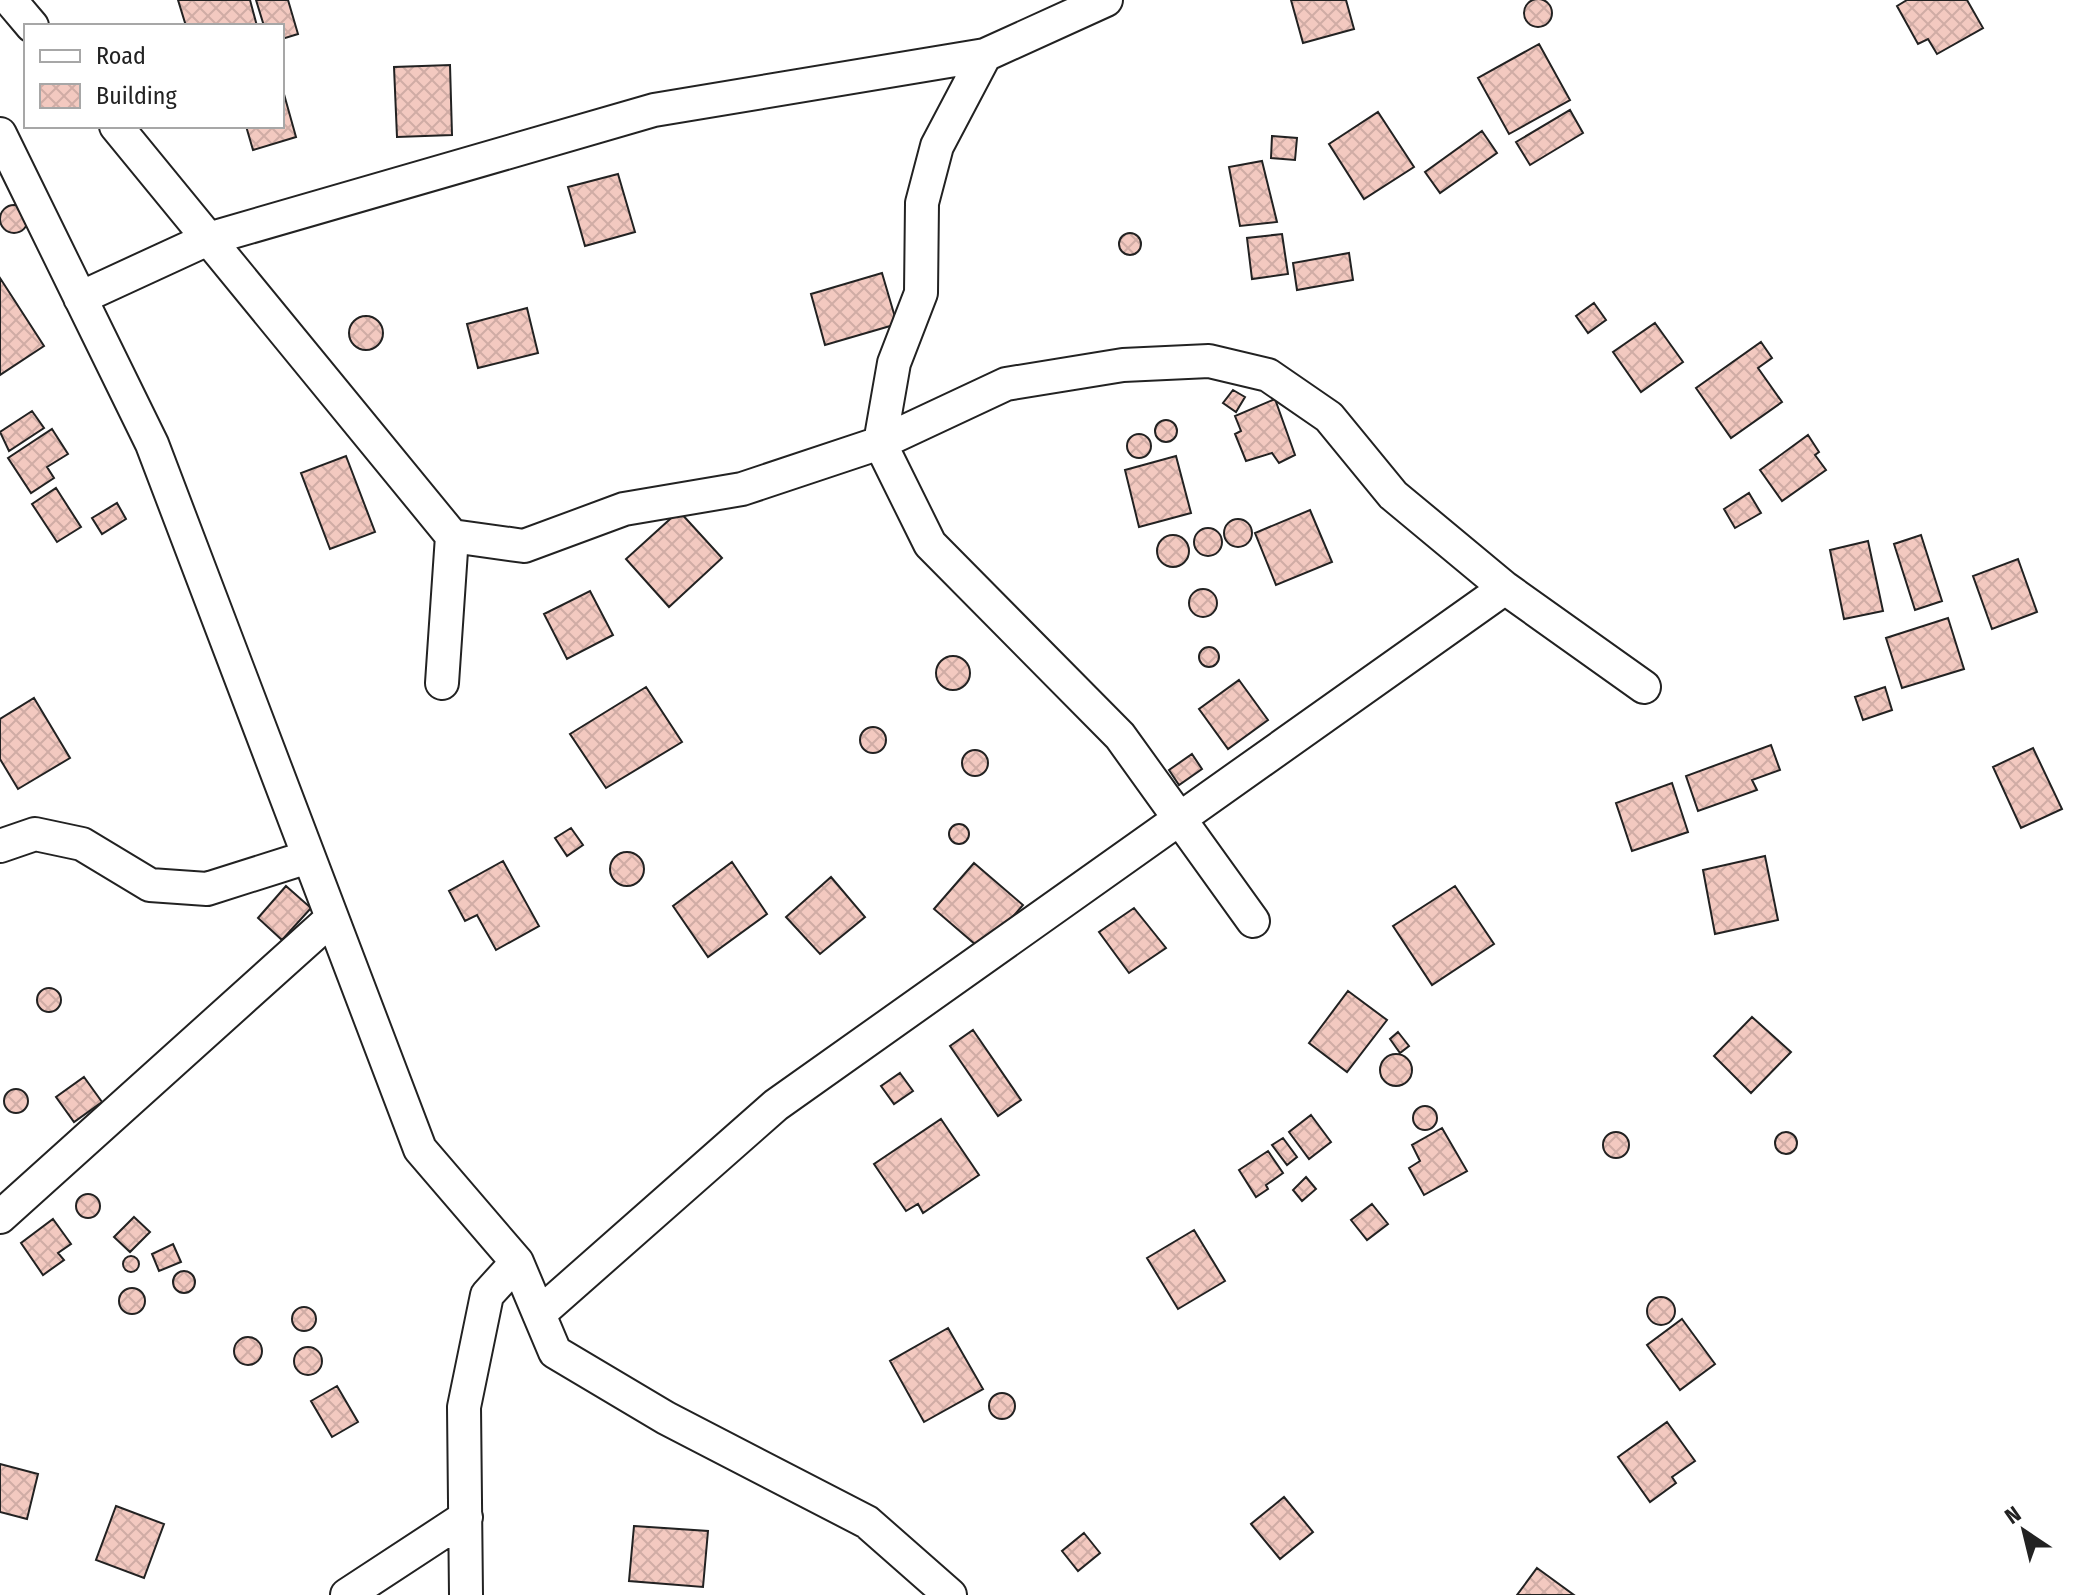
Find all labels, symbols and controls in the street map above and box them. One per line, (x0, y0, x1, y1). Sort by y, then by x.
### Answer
legend (24, 24, 284, 128)
text: Road (96, 42, 146, 70)
text: Building (96, 82, 178, 110)
north arrow (1984, 1491, 2064, 1571)
text: N (2000, 1500, 2026, 1530)

